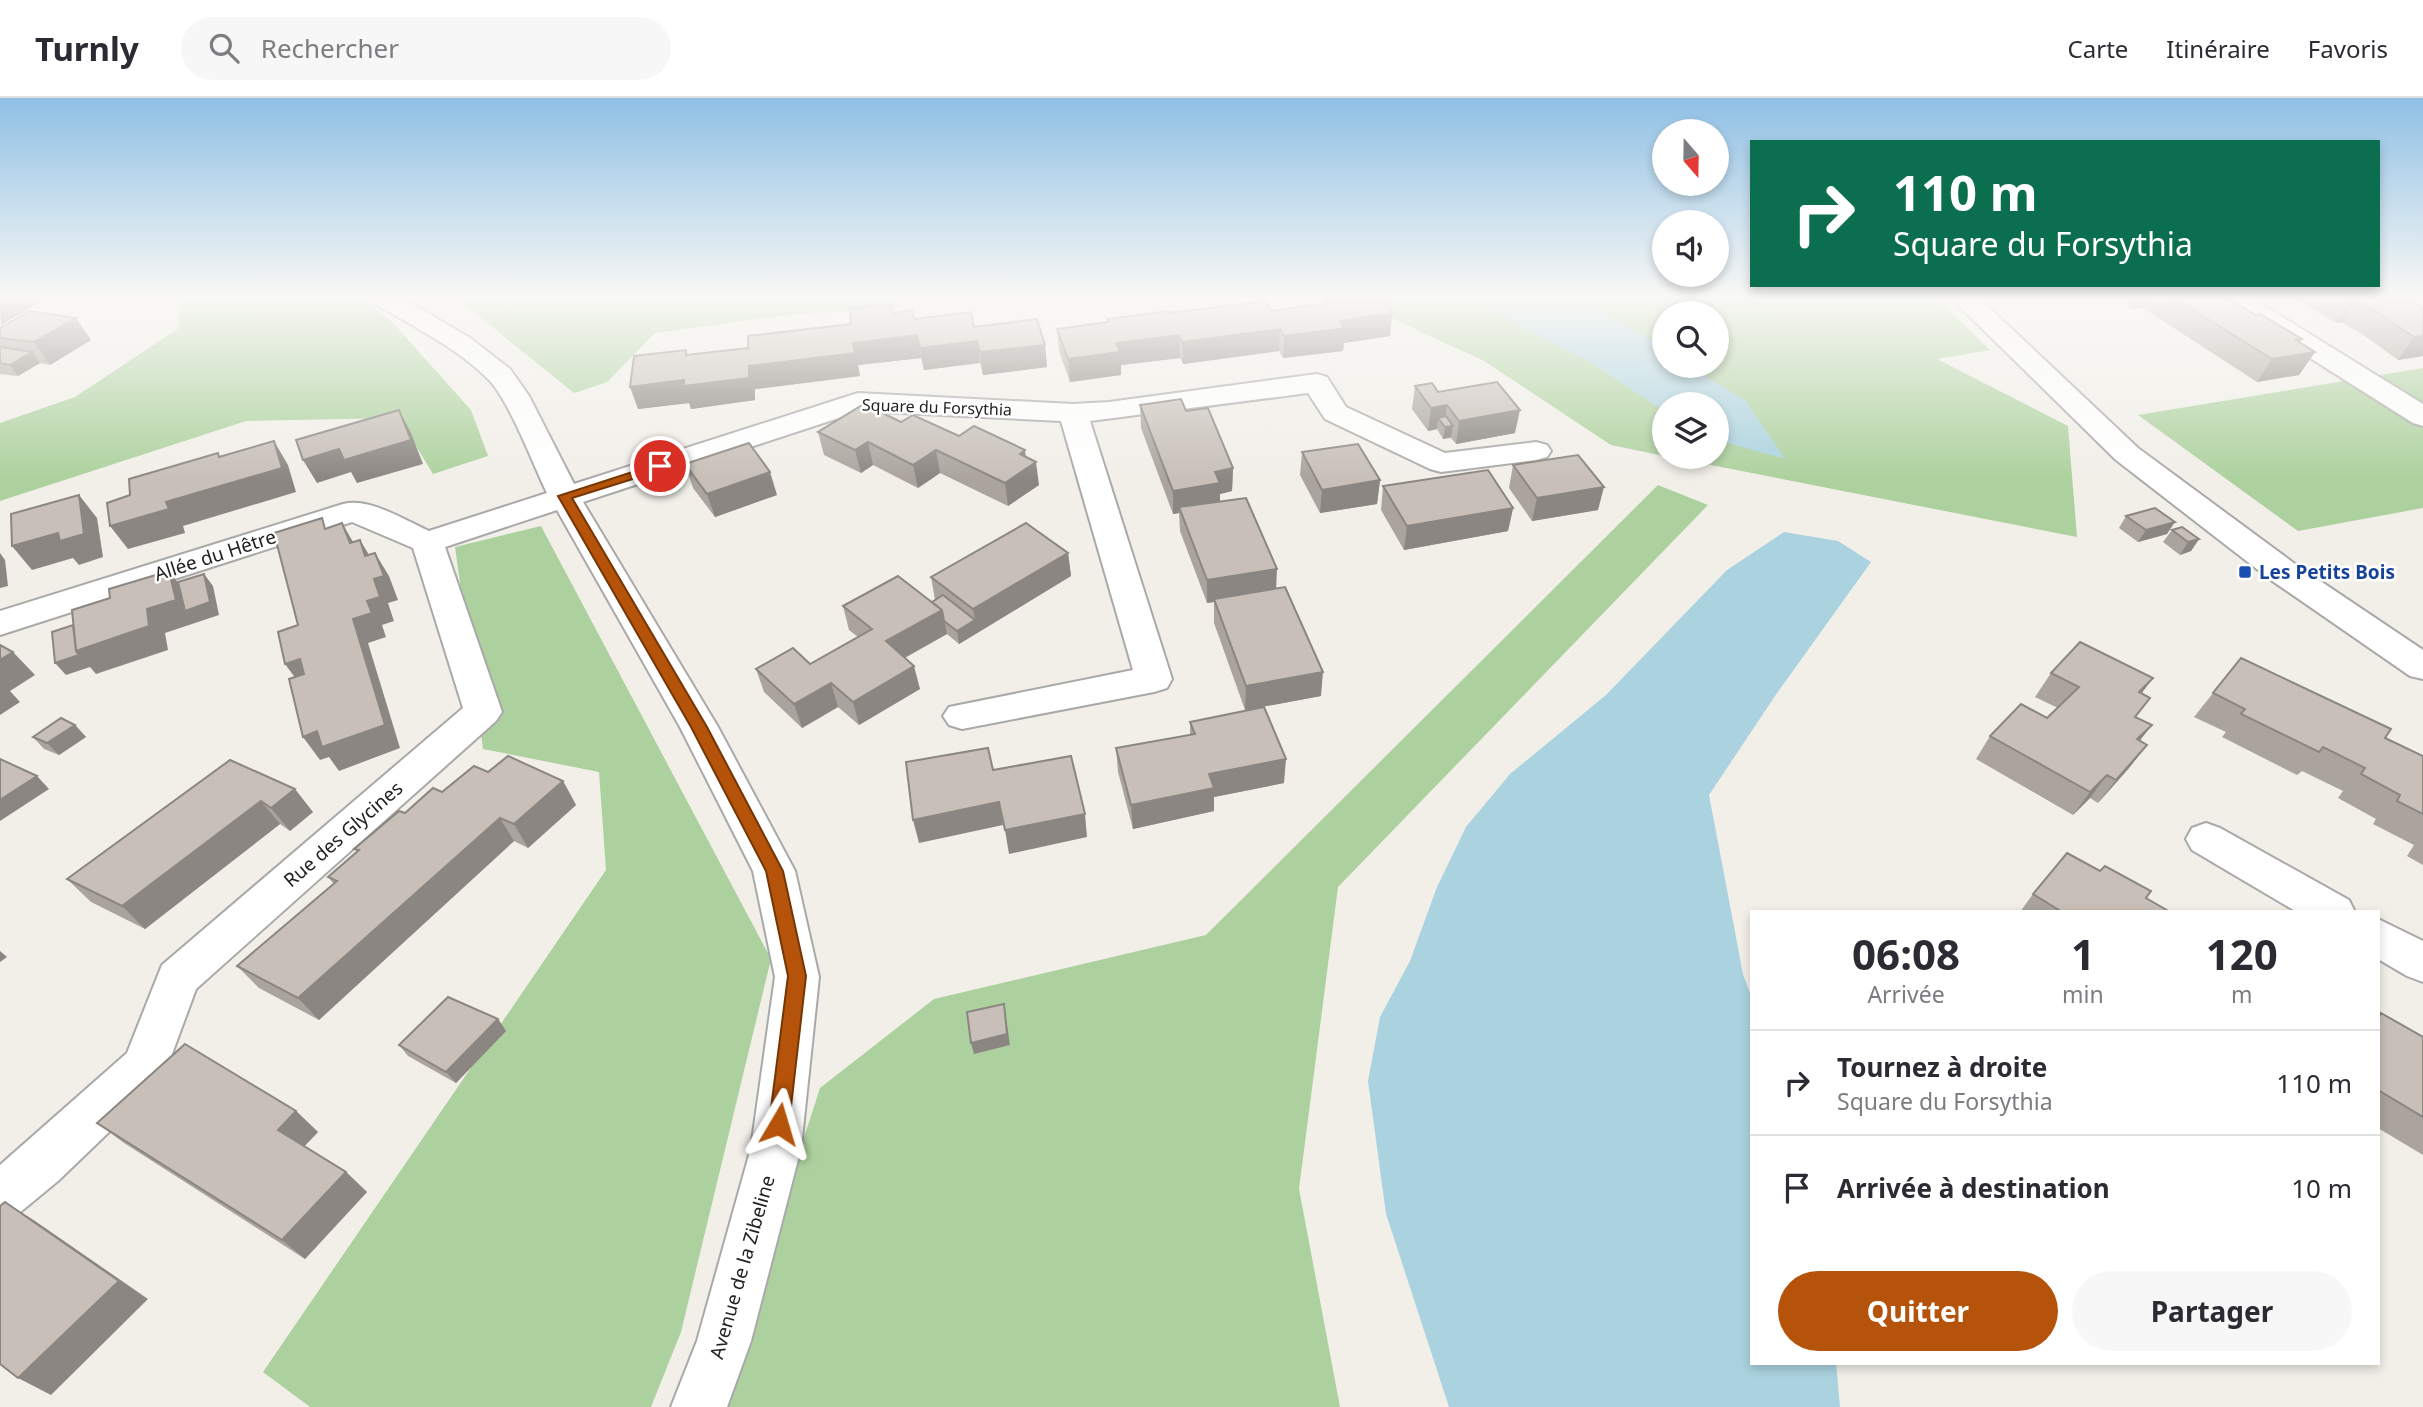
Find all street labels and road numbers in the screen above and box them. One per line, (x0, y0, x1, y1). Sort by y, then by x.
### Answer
street label: Square du Forsythia (862, 393, 1012, 421)
street label: Allée du Hêtre (151, 523, 279, 587)
street label: Rue des Glycines (278, 775, 408, 893)
street label: Avenue de la Zibeline (703, 1172, 781, 1362)

